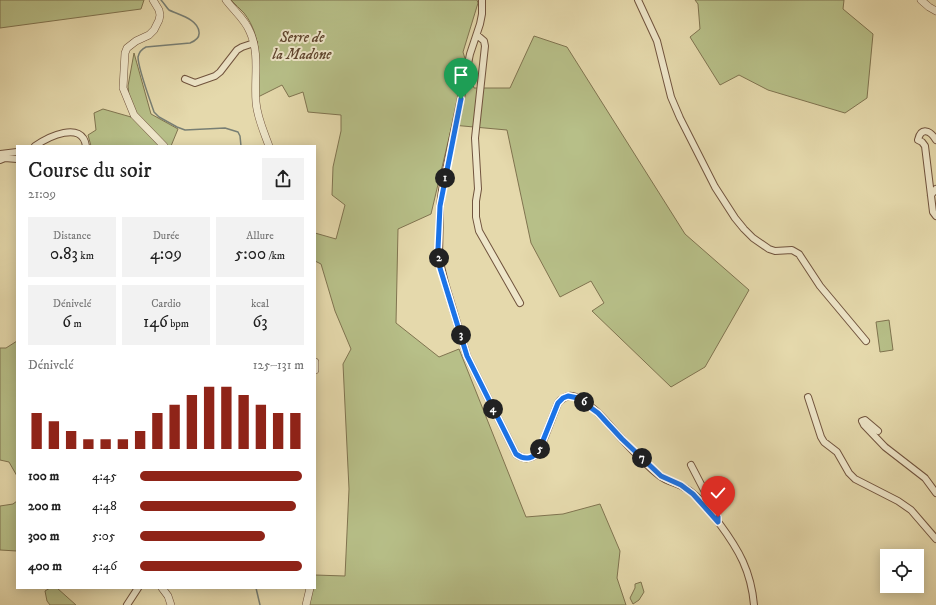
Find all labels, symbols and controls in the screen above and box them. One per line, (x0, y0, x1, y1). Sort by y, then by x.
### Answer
park label: Serre de la Madone (272, 28, 332, 64)
pin (444, 58, 478, 99)
icon: arrive (450, 64, 472, 86)
text: Course du soir (28, 157, 152, 184)
button: share (262, 158, 304, 200)
pin: 1 (435, 168, 455, 188)
text: 1 (443, 171, 447, 185)
text: 21:09 (28, 186, 56, 202)
text: Distance (53, 229, 91, 243)
text: Durée (153, 229, 179, 243)
text: Allure (246, 229, 274, 243)
text: 0.83 (50, 243, 78, 265)
text: 4:09 (150, 243, 182, 265)
text: 5:00 (235, 243, 266, 265)
pin: 2 (429, 248, 449, 268)
text: km (78, 249, 94, 263)
text: /km (266, 249, 285, 263)
text: 2 (436, 251, 442, 265)
text: Dénivelé (53, 297, 91, 311)
text: Cardio (151, 297, 181, 311)
text: kcal (251, 297, 269, 311)
text: 6 (62, 311, 71, 333)
text: 146 (143, 311, 168, 333)
text: 63 (252, 311, 268, 333)
text: m (71, 317, 82, 331)
text: bpm (168, 317, 189, 331)
pin: 3 (451, 325, 471, 345)
text: 3 (459, 328, 463, 342)
text: Dénivelé (28, 357, 74, 373)
text: 125–131 m (253, 357, 304, 373)
pin: 6 (574, 392, 594, 412)
text: 6 (581, 395, 587, 409)
pin: 4 (483, 399, 503, 419)
text: 4 (490, 402, 496, 416)
pin: 5 (530, 439, 550, 459)
text: 5 (537, 442, 543, 456)
pin: 7 (632, 448, 652, 468)
text: 7 (639, 451, 645, 465)
text: 100 m (28, 468, 59, 484)
text: 4:45 (92, 468, 117, 484)
pin (701, 476, 735, 517)
icon: check (707, 482, 729, 504)
text: 200 m (28, 498, 61, 514)
text: 4:48 (92, 498, 117, 514)
text: 300 m (28, 528, 59, 544)
text: 5:05 (92, 528, 115, 544)
map controls (880, 549, 924, 593)
button: locate (880, 549, 924, 593)
text: 400 m (28, 558, 62, 574)
text: 4:46 (92, 558, 117, 574)

